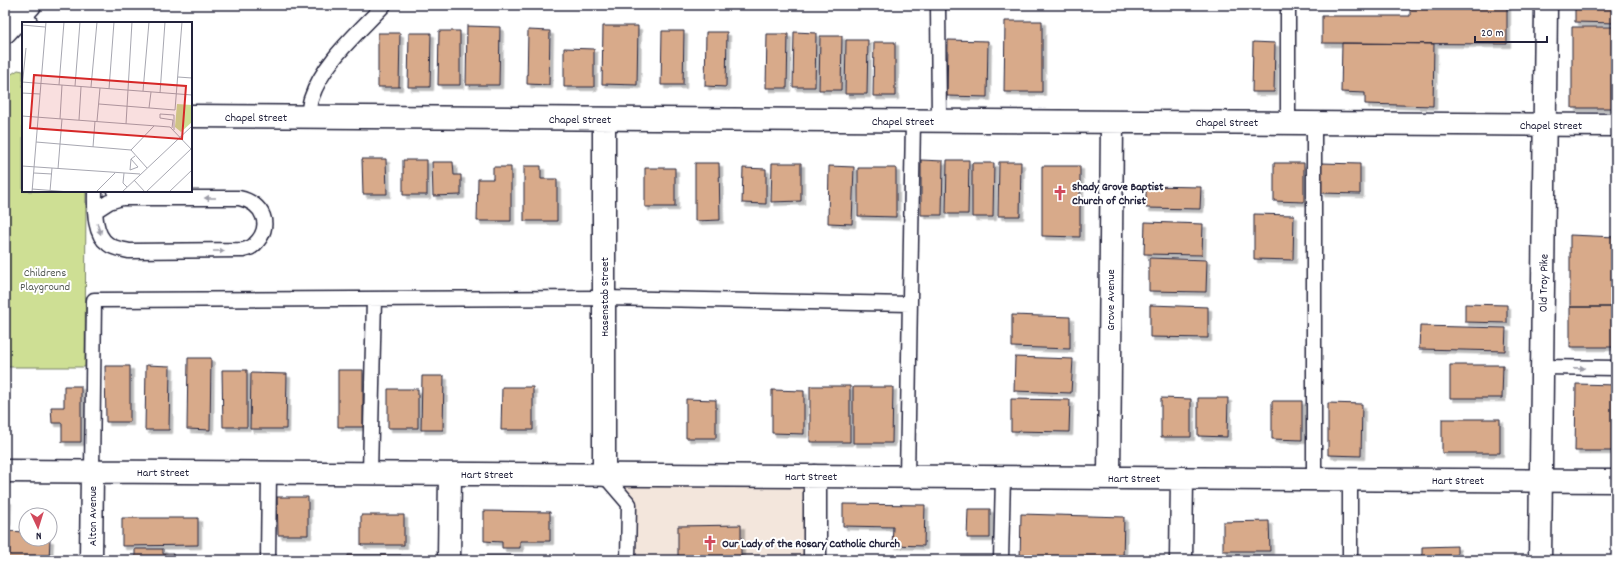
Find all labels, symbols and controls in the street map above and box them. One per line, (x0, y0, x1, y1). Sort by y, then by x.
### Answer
scale bar (1475, 18, 1547, 44)
inset map (22, 22, 192, 192)
text: 20 m (1481, 25, 1504, 42)
street label: Chapel Street (225, 110, 288, 127)
street label: Chapel Street (549, 112, 612, 129)
street label: Chapel Street (872, 114, 935, 131)
street label: Chapel Street (1196, 115, 1259, 132)
street label: Chapel Street (1520, 118, 1583, 135)
place label: Shady Grove Baptist Church of Christ (1072, 179, 1164, 210)
church icon: Shady Grove Baptist Church of Christ (1051, 184, 1069, 202)
one-way arrow (203, 195, 216, 201)
one-way arrow (96, 224, 102, 236)
one-way arrow (213, 248, 226, 254)
street label: Old Troy Pike (1535, 254, 1554, 312)
street label: Hasenstab Street (597, 257, 614, 337)
park label: Childrens Playground (20, 265, 70, 296)
street label: Grove Avenue (1103, 269, 1120, 331)
one-way arrow (1573, 365, 1586, 371)
street label: Hart Street (137, 465, 190, 482)
street label: Hart Street (461, 467, 514, 484)
street label: Hart Street (785, 469, 838, 486)
street label: Hart Street (1108, 471, 1161, 488)
street label: Hart Street (1432, 473, 1485, 490)
street label: Alton Avenue (85, 486, 102, 546)
north arrow (18, 507, 58, 547)
text: N (35, 527, 42, 543)
church icon: Our Lady of the Rosary Catholic Church (701, 534, 719, 552)
place label: Our Lady of the Rosary Catholic Church (722, 536, 901, 553)

